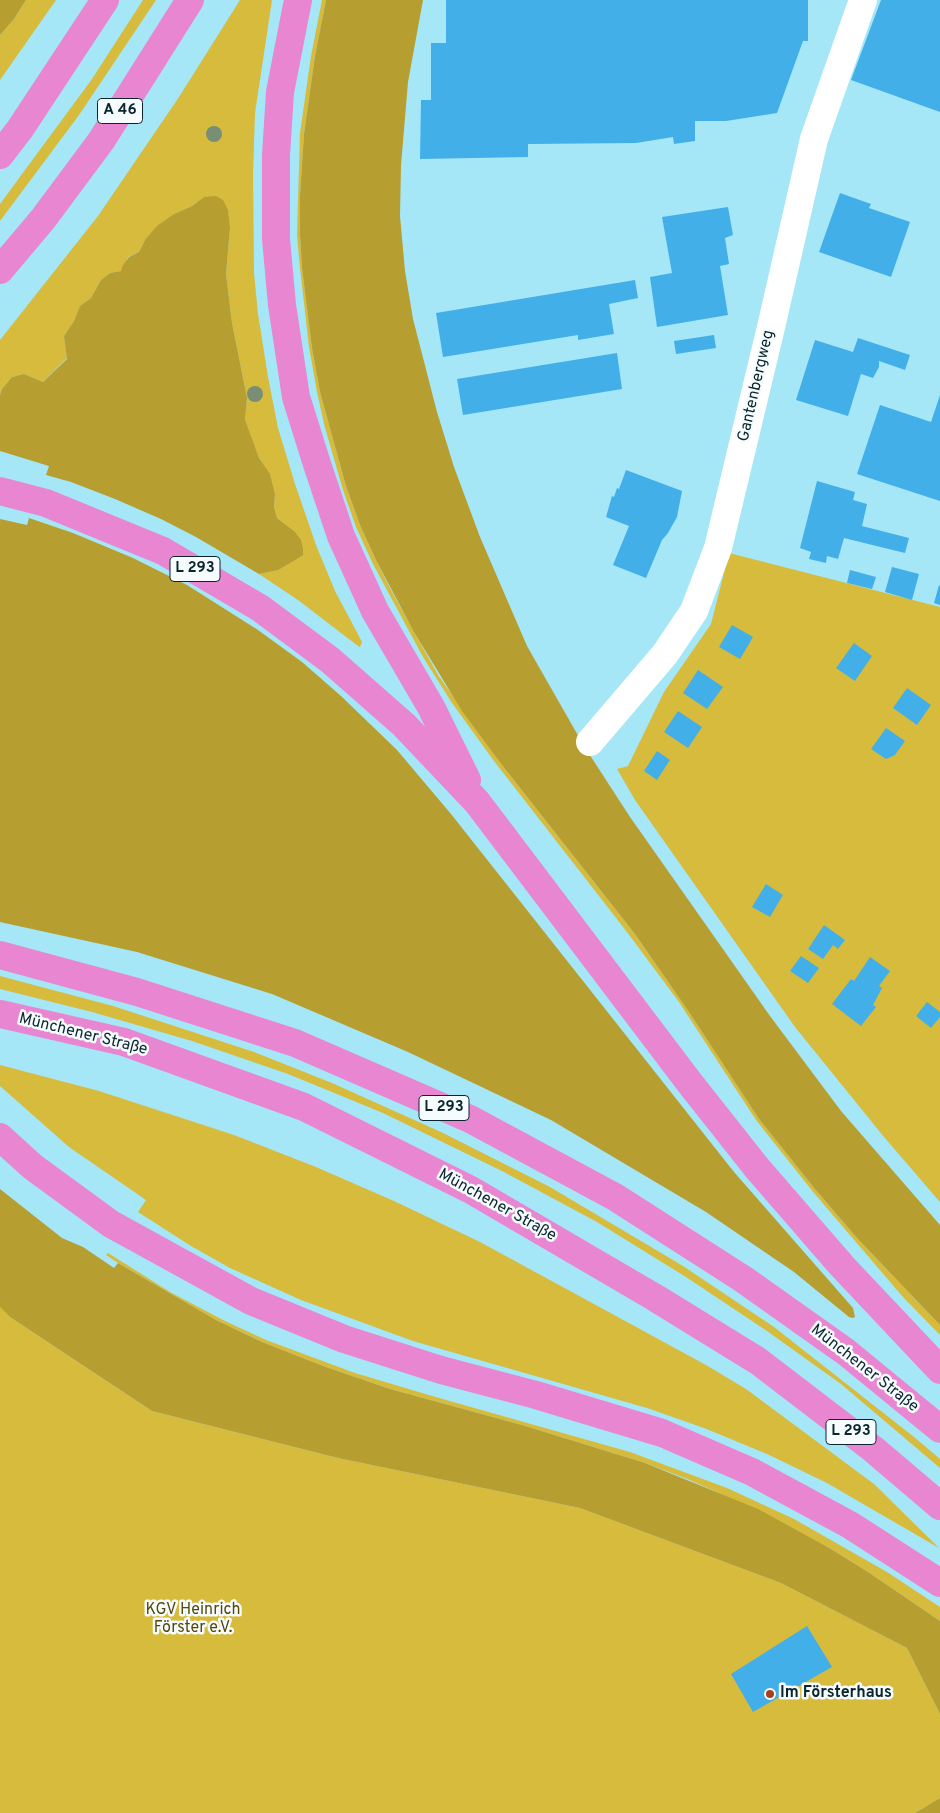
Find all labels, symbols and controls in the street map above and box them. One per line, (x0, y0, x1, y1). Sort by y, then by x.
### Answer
road number: A 46 (98, 98, 142, 124)
street label: Gantenbergweg (735, 328, 779, 444)
road number: L 293 (170, 556, 220, 582)
street label: Münchener Straße (17, 1010, 149, 1060)
road number: L 293 (419, 1096, 469, 1120)
street label: Münchener Straße (435, 1166, 559, 1246)
street label: Münchener Straße (806, 1321, 922, 1417)
road number: L 293 (826, 1420, 876, 1444)
park label: KGV Heinrich Förster e.V. (146, 1601, 240, 1639)
place label: Im Försterhaus (780, 1684, 892, 1704)
marker: Im Försterhaus (764, 1688, 776, 1700)

